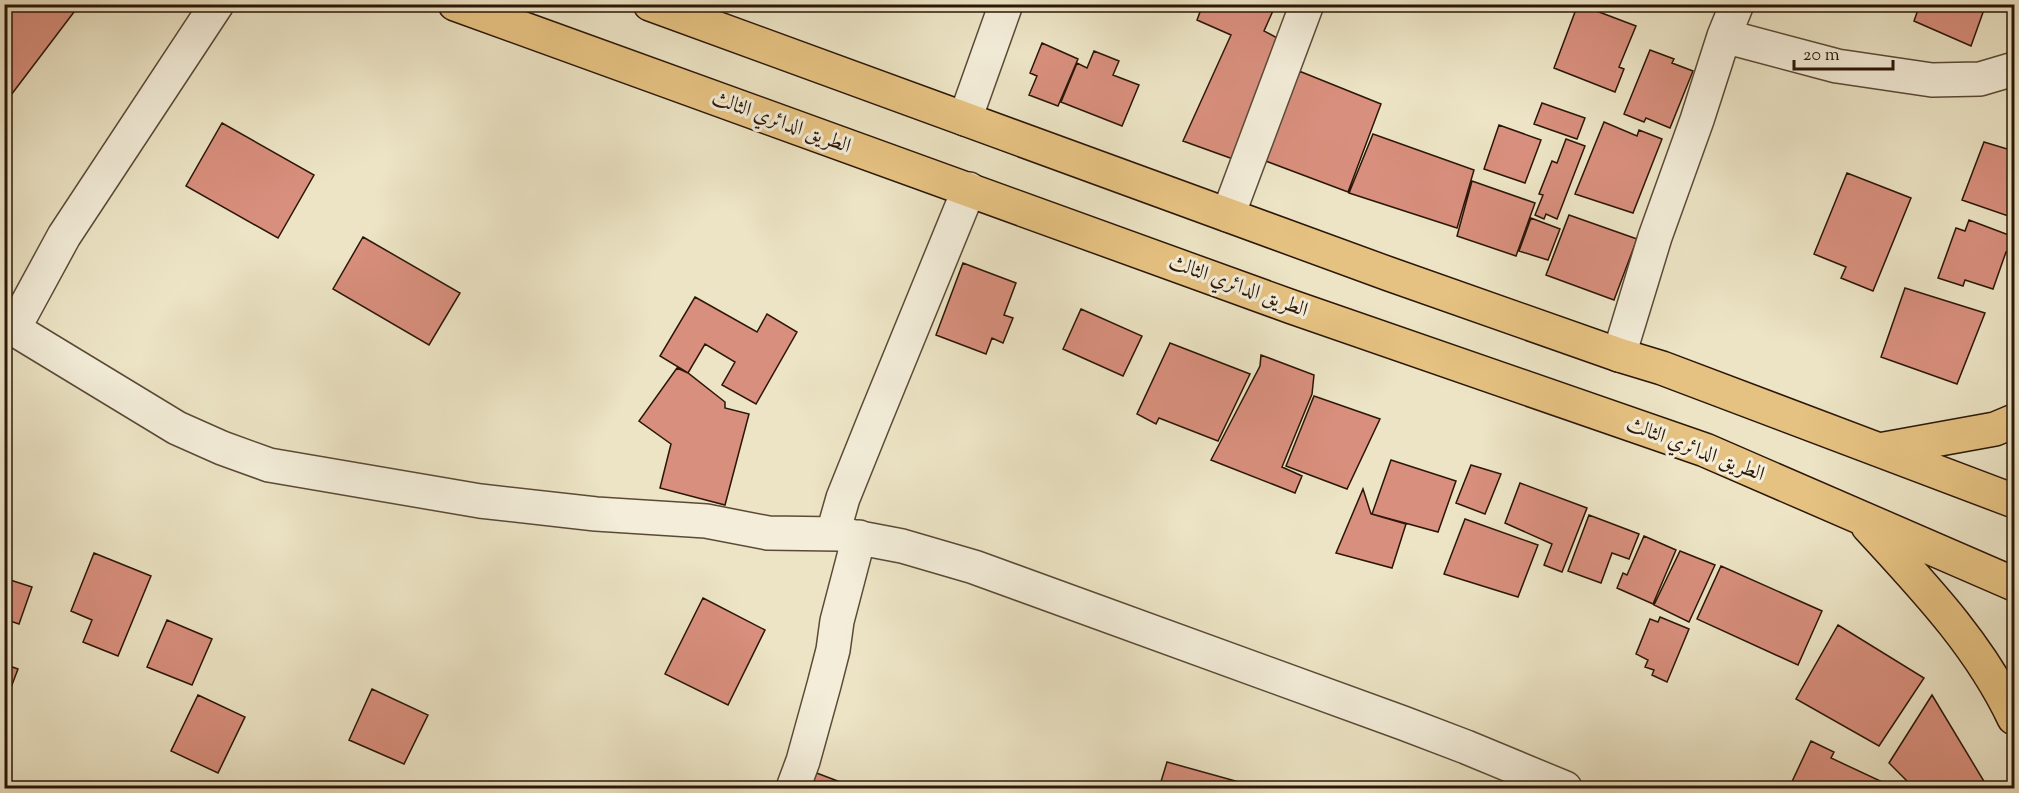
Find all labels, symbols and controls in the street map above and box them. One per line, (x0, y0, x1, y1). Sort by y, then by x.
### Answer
scale bar (1794, 33, 1893, 71)
text: 20 m (1803, 43, 1840, 69)
street label: الطريق الدائري الثالث (707, 84, 855, 162)
street label: الطريق الدائري الثالث (1164, 248, 1312, 326)
street label: الطريق الدائري الثالث (1621, 410, 1769, 490)

